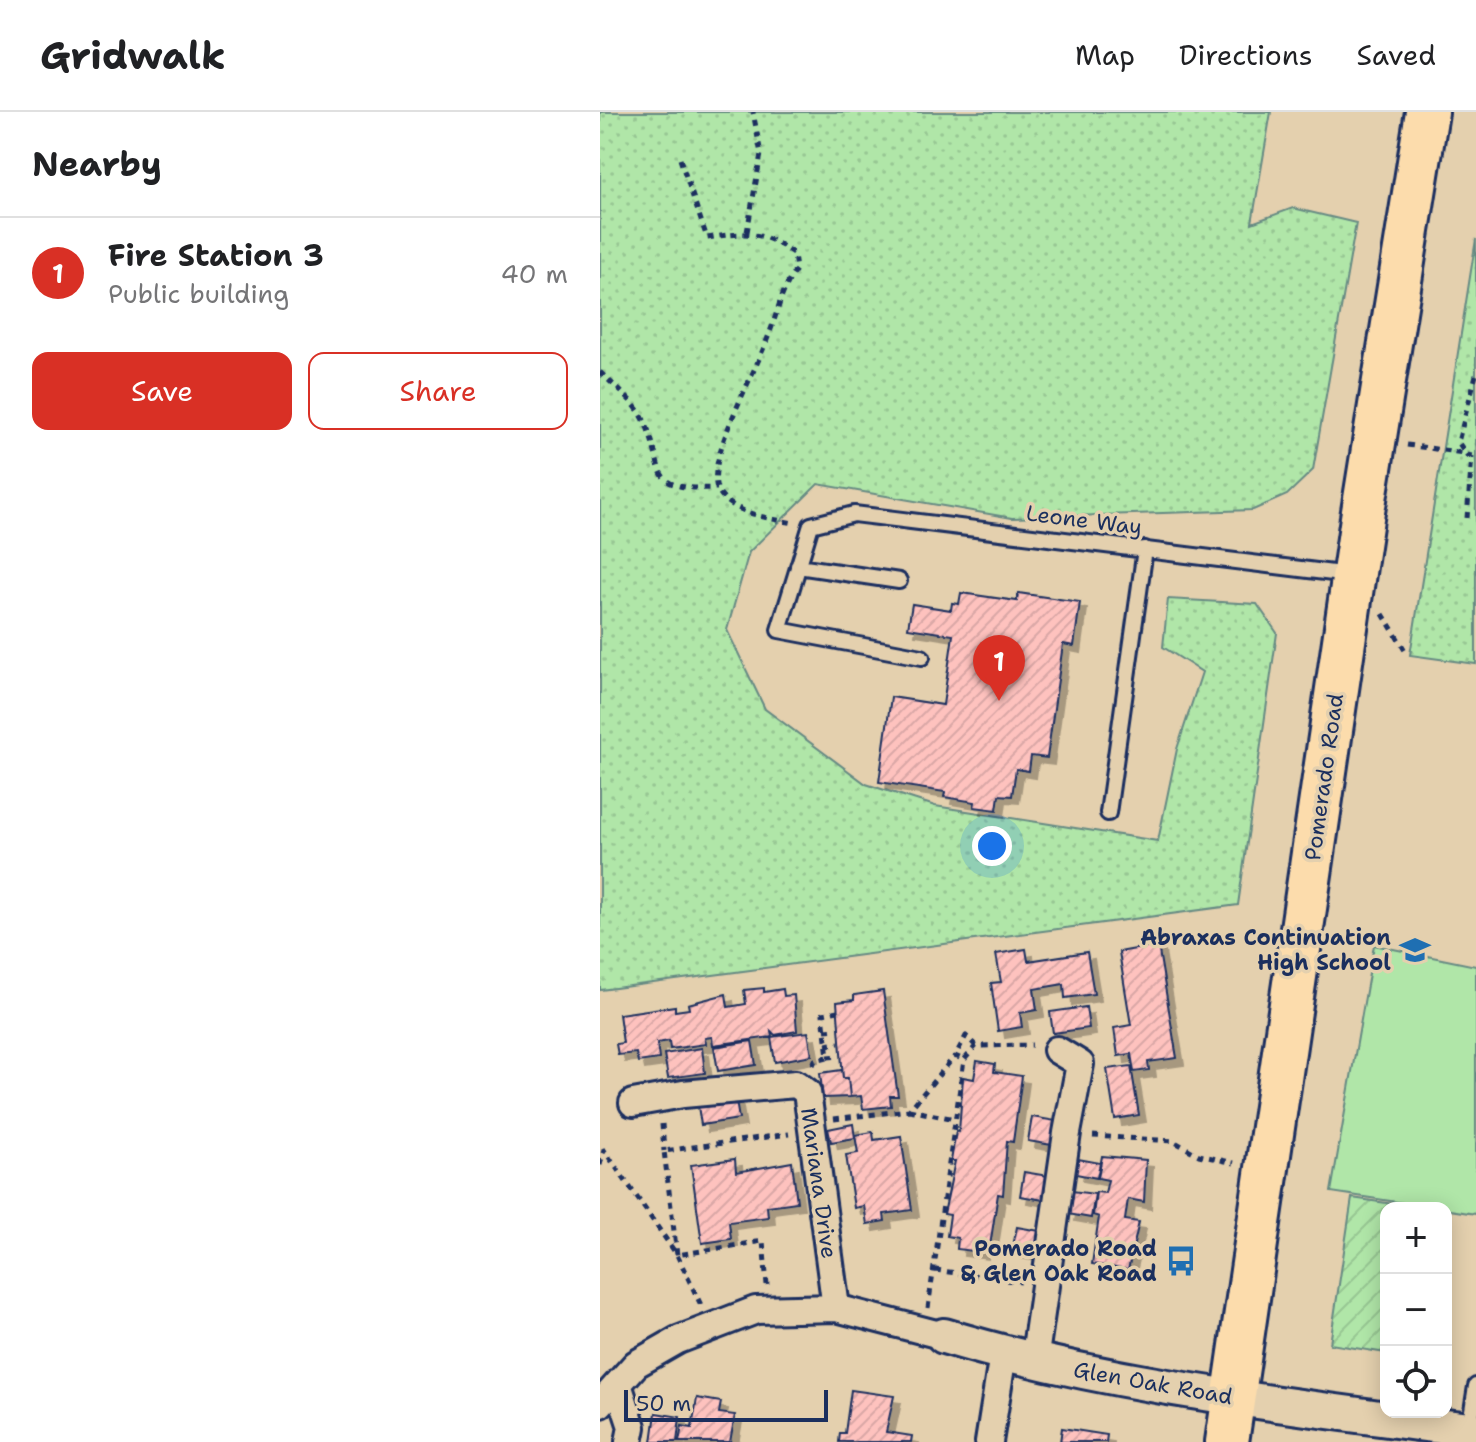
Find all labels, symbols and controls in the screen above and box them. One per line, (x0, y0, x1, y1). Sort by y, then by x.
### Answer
text: Gridwalk (40, 30, 226, 81)
text: Map (1075, 36, 1135, 74)
text: Directions (1179, 36, 1313, 74)
text: Saved (1357, 36, 1436, 74)
text: Nearby (32, 141, 162, 187)
text: Fire Station 3 (108, 235, 324, 276)
text: 1 (52, 256, 64, 291)
text: 40 m (501, 256, 568, 291)
text: Public building (108, 276, 289, 311)
button: Save (32, 352, 292, 430)
button: Share (308, 352, 568, 430)
street label: Leone Way (1024, 498, 1144, 542)
pin: 1 (973, 635, 1025, 701)
street label: Pomerado Road (1298, 692, 1350, 862)
your location (972, 826, 1012, 866)
place label: Abraxas Continuation High School (1140, 923, 1391, 977)
school or university icon: Abraxas Continuation High School (1398, 933, 1432, 967)
street label: Mariana Drive (794, 1106, 844, 1260)
map controls (1380, 1202, 1452, 1418)
button: + (1380, 1202, 1452, 1274)
place label: Pomerado Road & Glen Oak Road (961, 1234, 1157, 1288)
bus stop icon: Pomerado Road & Glen Oak Road (1164, 1244, 1198, 1278)
button: − (1380, 1274, 1452, 1346)
button: locate (1380, 1346, 1452, 1418)
street label: Glen Oak Road (1071, 1355, 1235, 1411)
scale bar (624, 1386, 828, 1422)
text: 50 m (636, 1389, 691, 1418)

